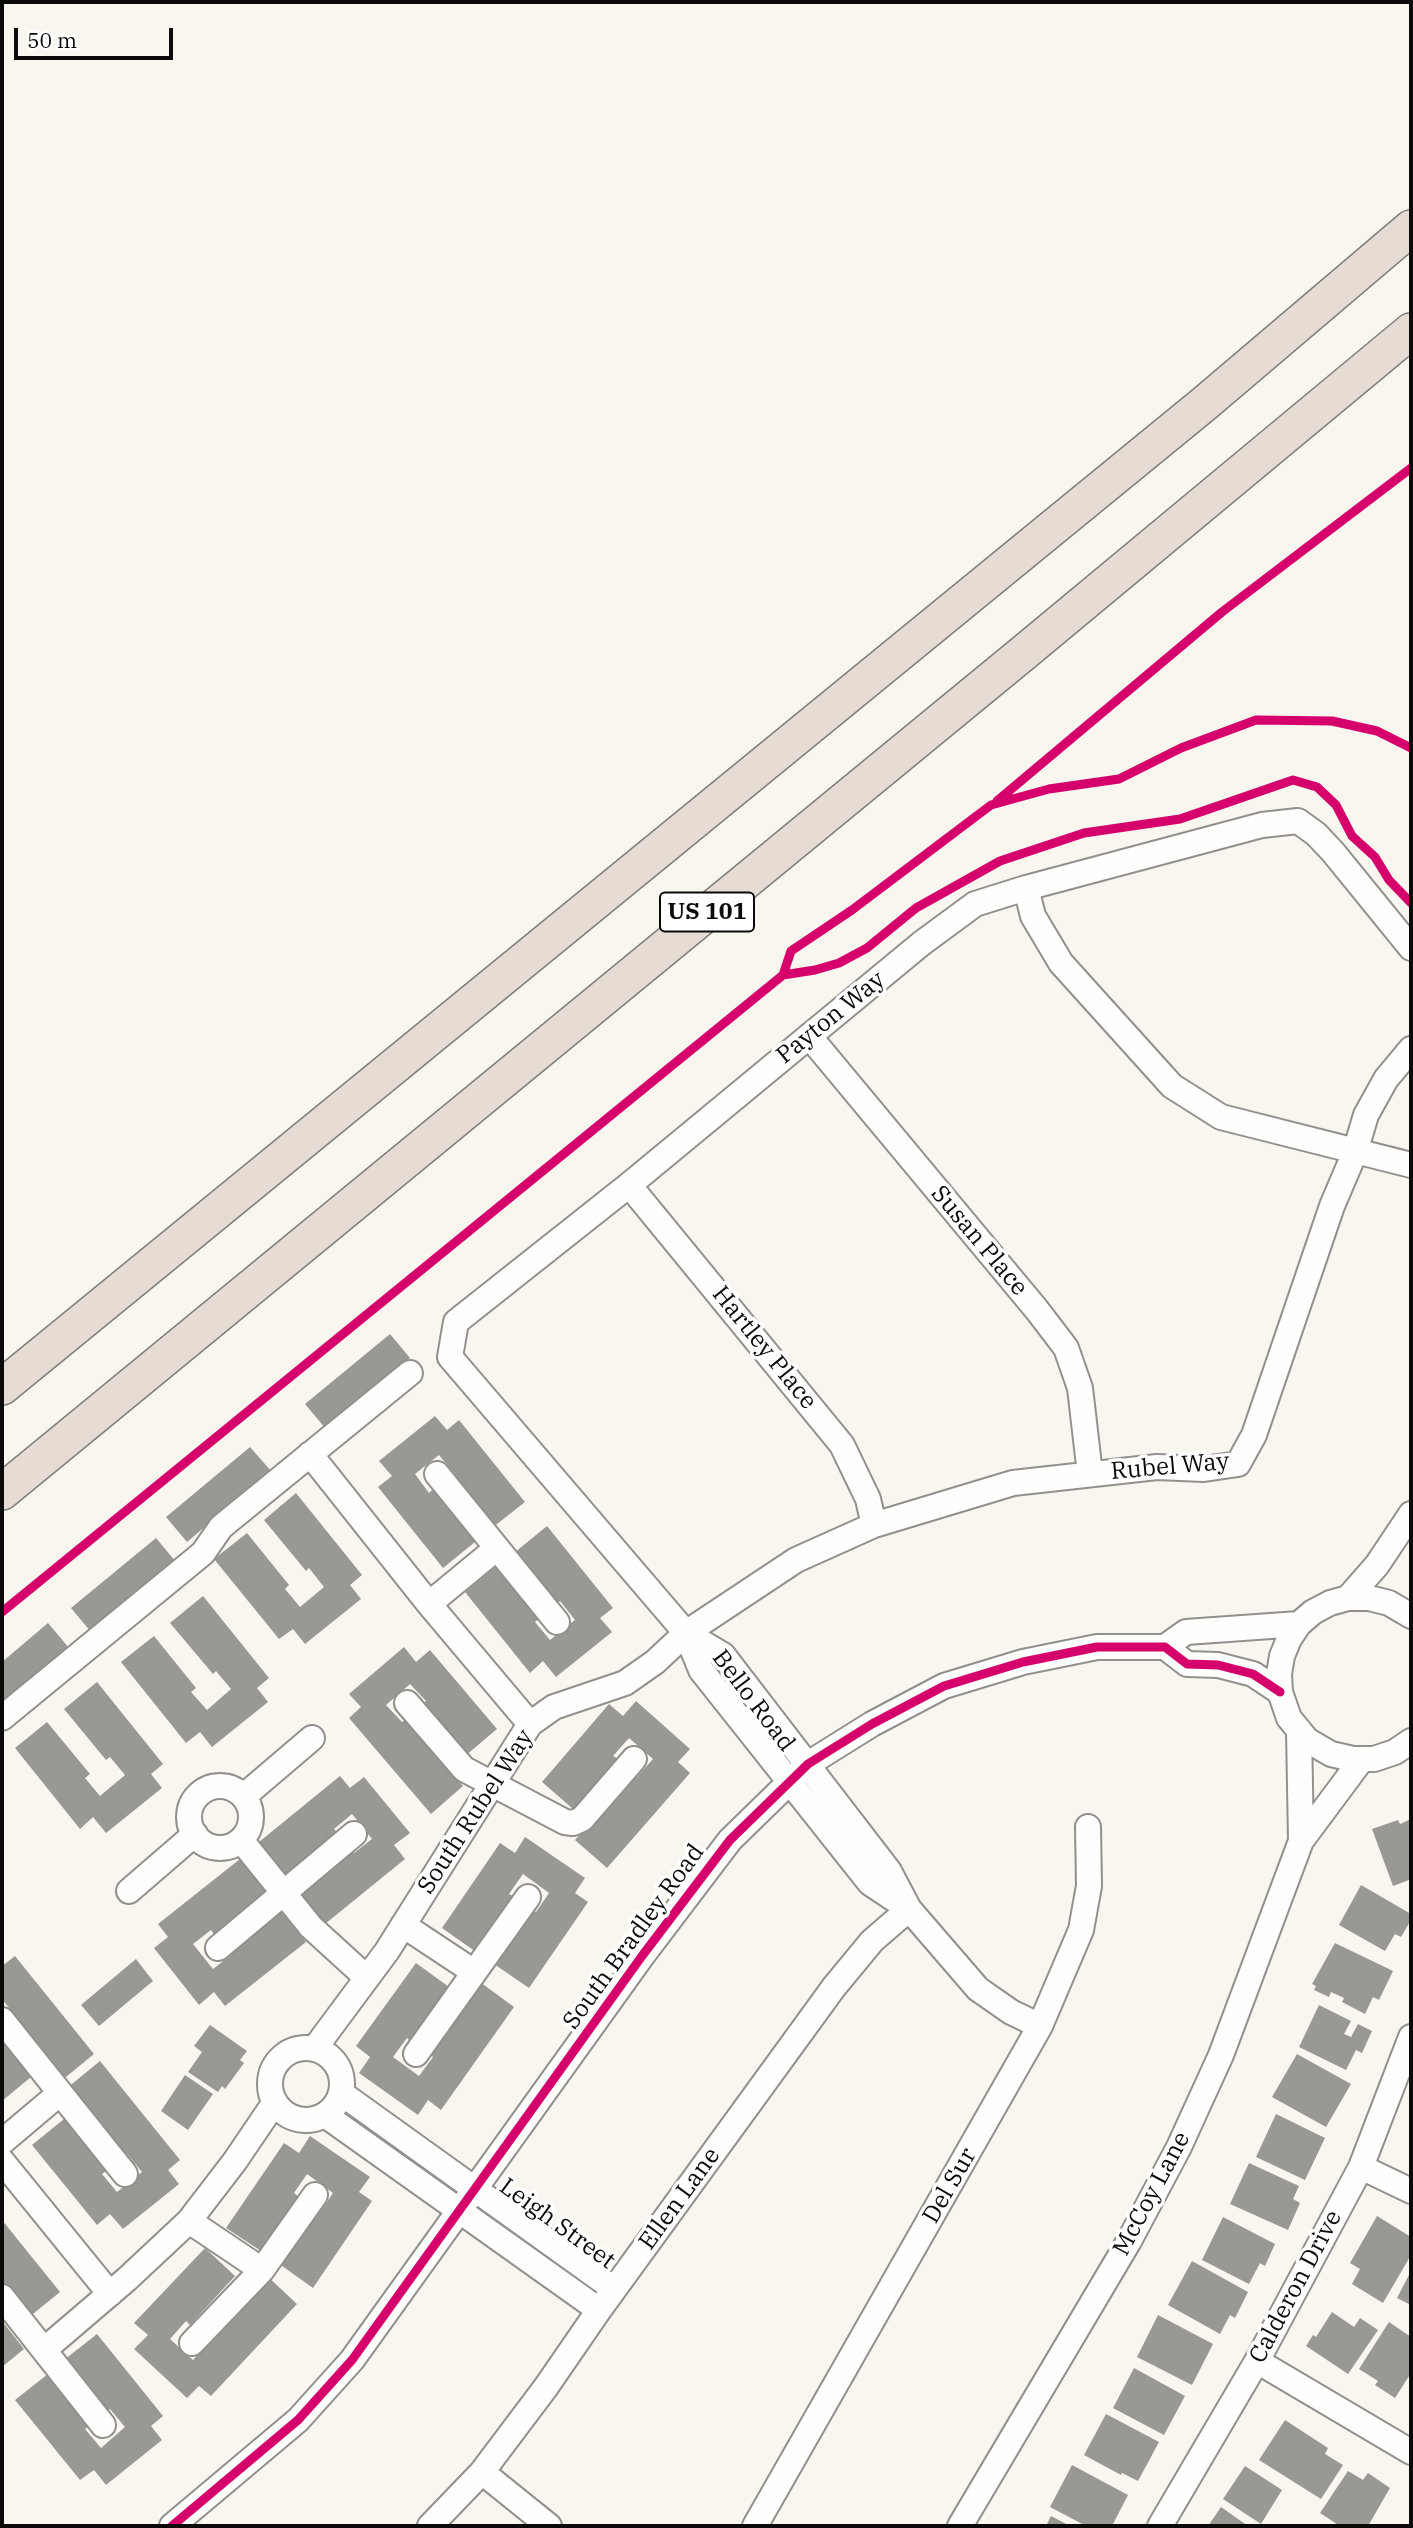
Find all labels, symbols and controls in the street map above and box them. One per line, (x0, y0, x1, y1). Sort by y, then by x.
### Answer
scale bar (18, 14, 177, 58)
text: 50 m (27, 26, 77, 54)
road number: US 101 (660, 892, 754, 931)
street label: Payton Way (771, 966, 891, 1070)
street label: Susan Place (925, 1180, 1033, 1302)
street label: Hartley Place (706, 1281, 822, 1415)
street label: Rubel Way (1110, 1447, 1230, 1487)
street label: Bello Road (705, 1645, 801, 1757)
street label: South Rubel Way (412, 1724, 540, 1900)
street label: South Bradley Road (557, 1839, 711, 2035)
street label: McCoy Lane (1107, 2127, 1197, 2261)
street label: Ellen Lane (633, 2142, 727, 2256)
street label: Del Sur (917, 2143, 983, 2229)
street label: Leigh Street (494, 2172, 620, 2276)
street label: Calderon Drive (1244, 2206, 1348, 2368)

